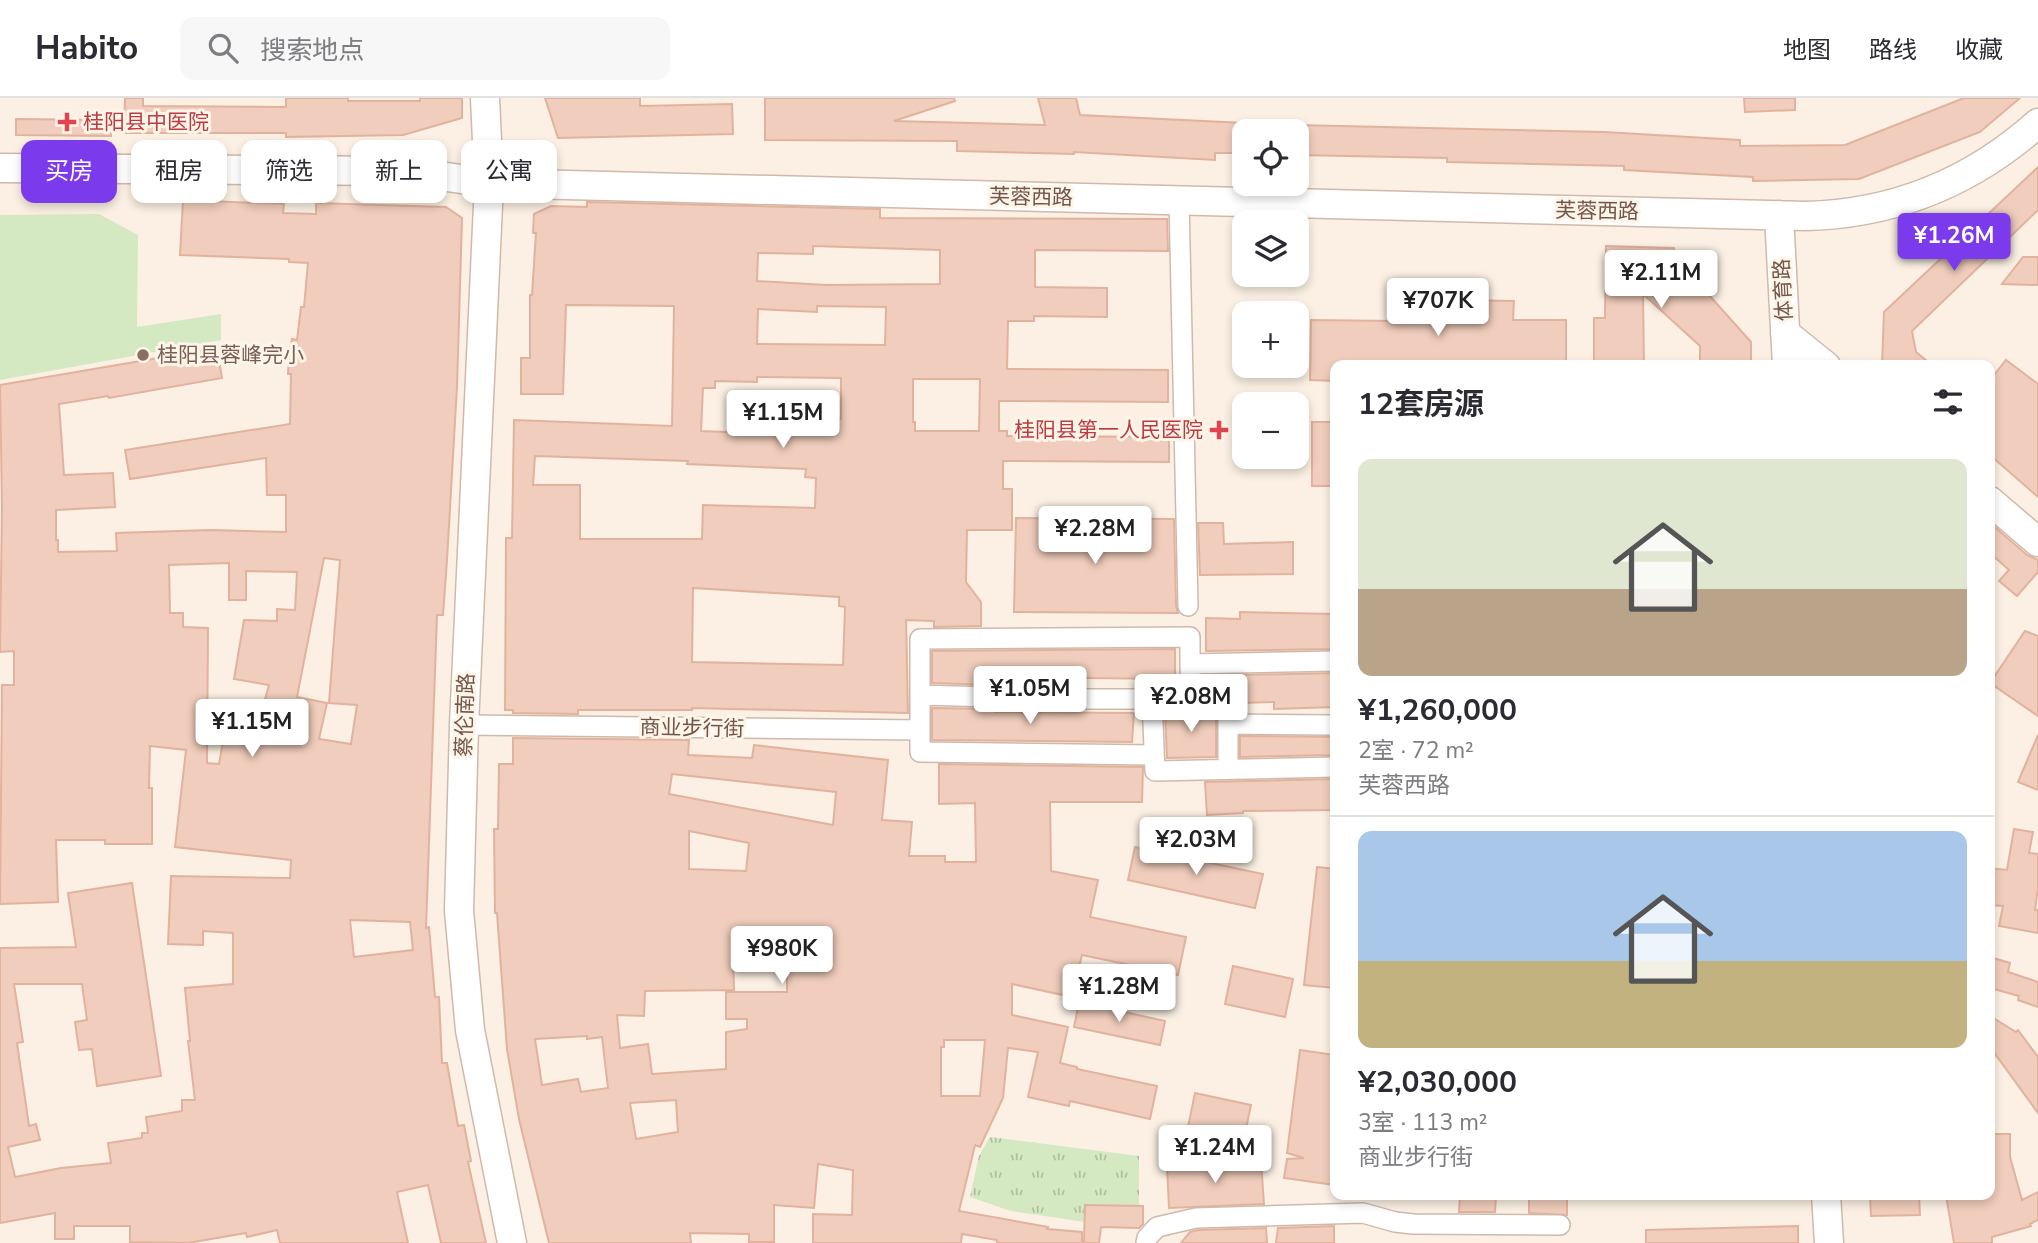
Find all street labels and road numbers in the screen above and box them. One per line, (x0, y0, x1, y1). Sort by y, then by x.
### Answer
street label: 芙蓉西路 (989, 182, 1073, 212)
street label: 芙蓉西路 (1555, 196, 1639, 226)
street label: 体育路 (1767, 258, 1799, 322)
street label: 蔡伦南路 (450, 673, 480, 757)
street label: 商业步行街 (639, 713, 745, 743)

